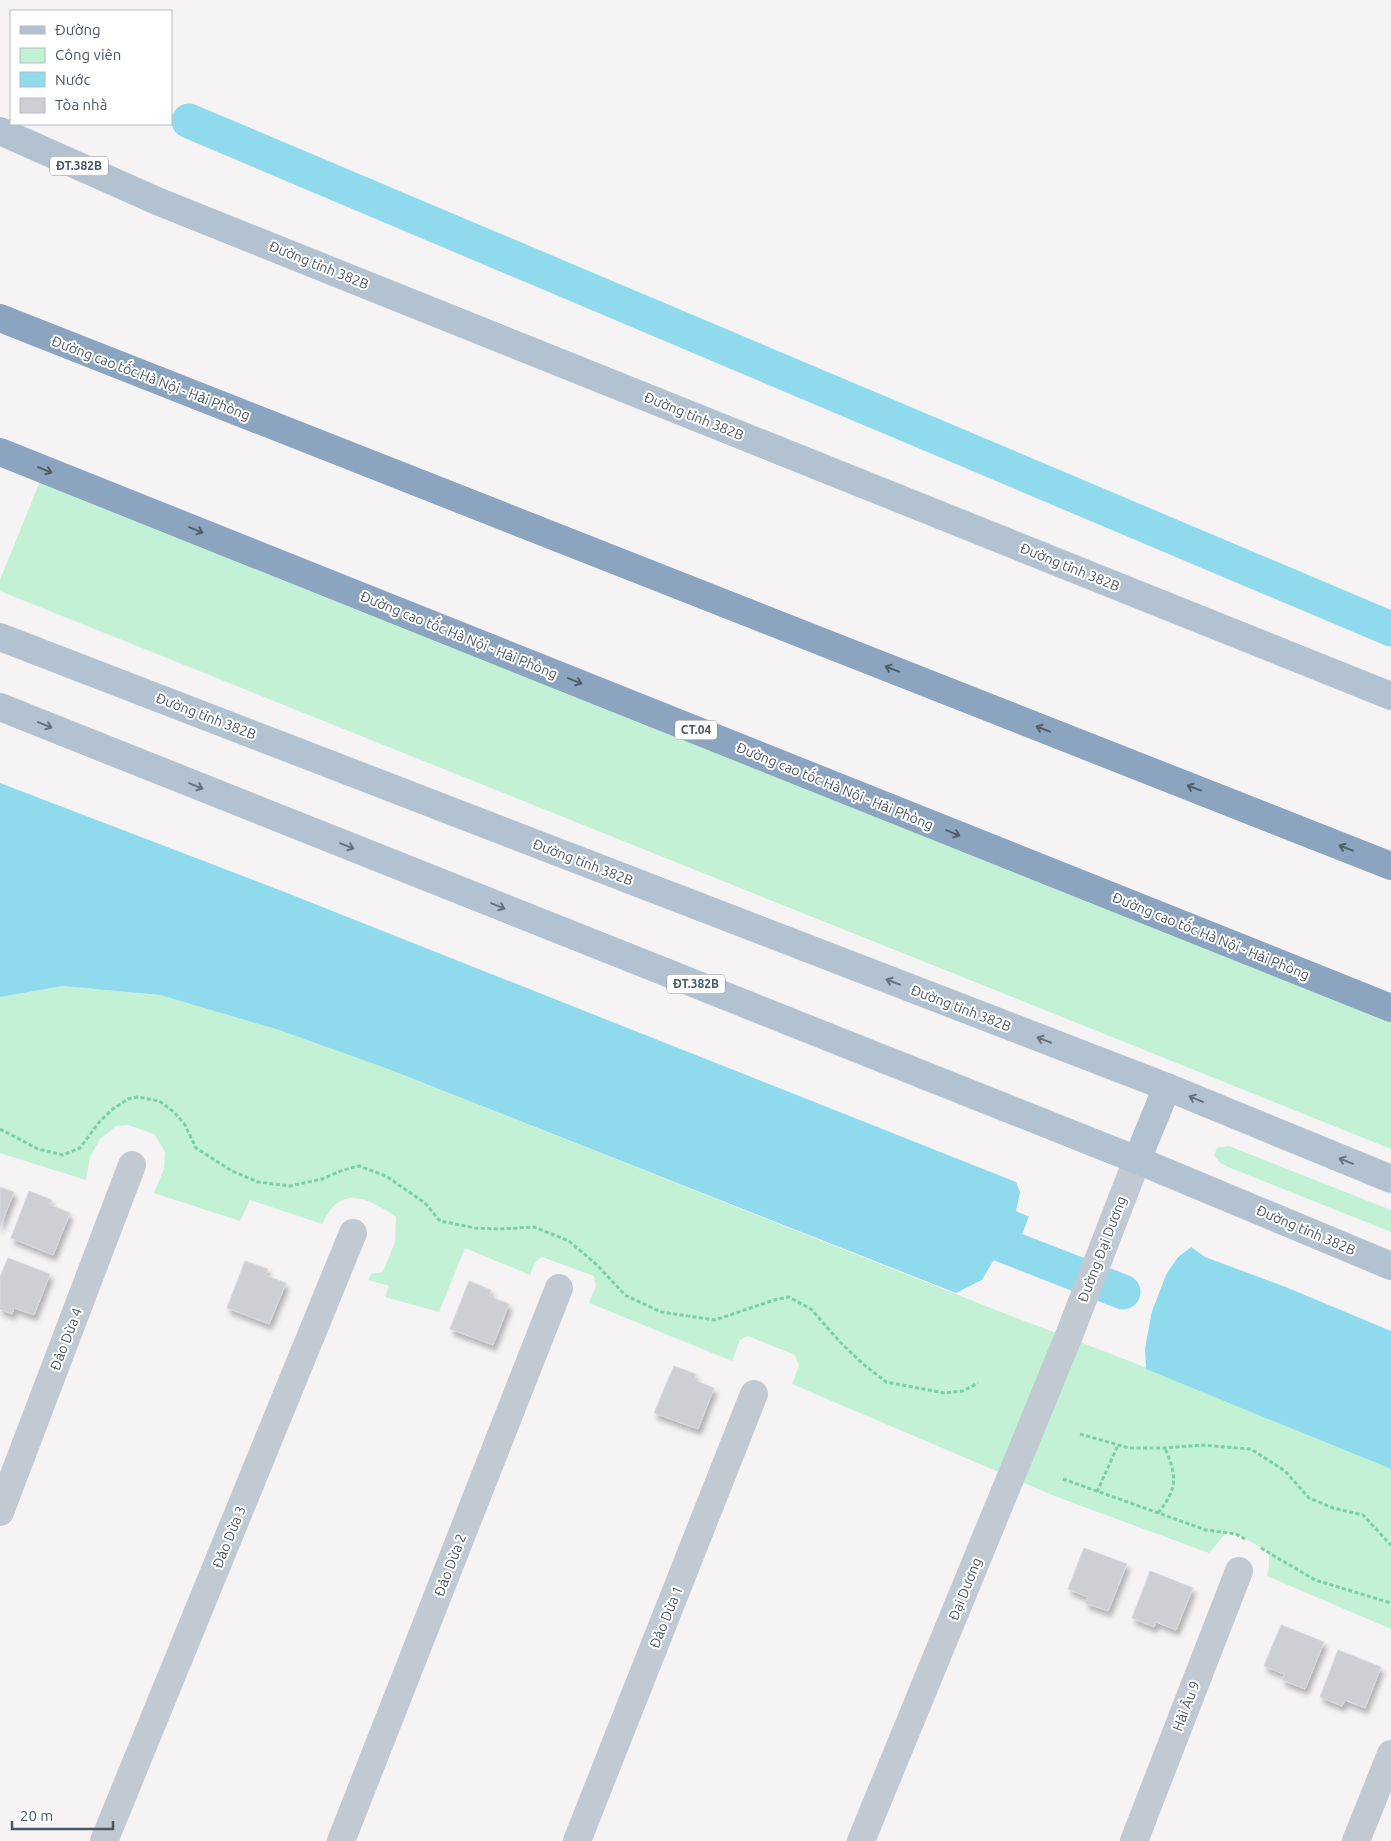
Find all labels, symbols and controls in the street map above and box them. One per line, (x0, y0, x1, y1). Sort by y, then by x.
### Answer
legend (10, 10, 172, 125)
text: Đường (55, 21, 101, 38)
text: Công viên (55, 46, 121, 63)
text: Nước (55, 71, 90, 88)
text: Tòa nhà (55, 96, 107, 113)
road number: ĐT.382B (50, 157, 108, 176)
street label: Đường tỉnh 382B (267, 238, 371, 292)
street label: Đường cao tốc Hà Nội - Hải Phòng (50, 330, 253, 423)
street label: Đường tỉnh 382B (642, 389, 746, 443)
one-way arrow (37, 465, 52, 475)
one-way arrow (188, 526, 203, 535)
street label: Đường tỉnh 382B (1018, 540, 1122, 594)
street label: Đường cao tốc Hà Nội - Hải Phòng (358, 586, 561, 682)
one-way arrow (885, 664, 900, 674)
one-way arrow (567, 678, 582, 687)
street label: Đường tỉnh 382B (154, 689, 259, 743)
road number: CT.04 (675, 720, 717, 740)
one-way arrow (37, 721, 52, 731)
one-way arrow (1036, 724, 1051, 733)
street label: Đường cao tốc Hà Nội - Hải Phòng (734, 737, 937, 833)
one-way arrow (188, 781, 203, 791)
one-way arrow (1187, 783, 1202, 792)
one-way arrow (945, 829, 960, 838)
street label: Đường tỉnh 382B (531, 835, 636, 889)
one-way arrow (339, 841, 354, 851)
one-way arrow (1338, 843, 1354, 852)
street label: Đường cao tốc Hà Nội - Hải Phòng (1110, 887, 1313, 983)
one-way arrow (490, 901, 505, 911)
road number: ĐT.382B (667, 974, 725, 994)
one-way arrow (885, 976, 900, 985)
street label: Đường tỉnh 382B (909, 981, 1014, 1035)
one-way arrow (1037, 1035, 1052, 1044)
one-way arrow (1188, 1094, 1204, 1103)
one-way arrow (1339, 1156, 1354, 1165)
street label: Đường Đại Dương (1074, 1194, 1130, 1304)
street label: Đường tỉnh 382B (1254, 1202, 1358, 1258)
street label: Đảo Dừa 4 (47, 1305, 85, 1373)
street label: Đảo Dừa 3 (209, 1504, 249, 1570)
street label: Đảo Dừa 2 (431, 1531, 469, 1599)
street label: Đại Dương (945, 1555, 985, 1623)
street label: Đảo Dừa 1 (646, 1584, 686, 1650)
street label: Hải Âu 9 (1168, 1678, 1203, 1733)
scale bar (12, 1798, 114, 1830)
text: 20 m (20, 1807, 53, 1824)

